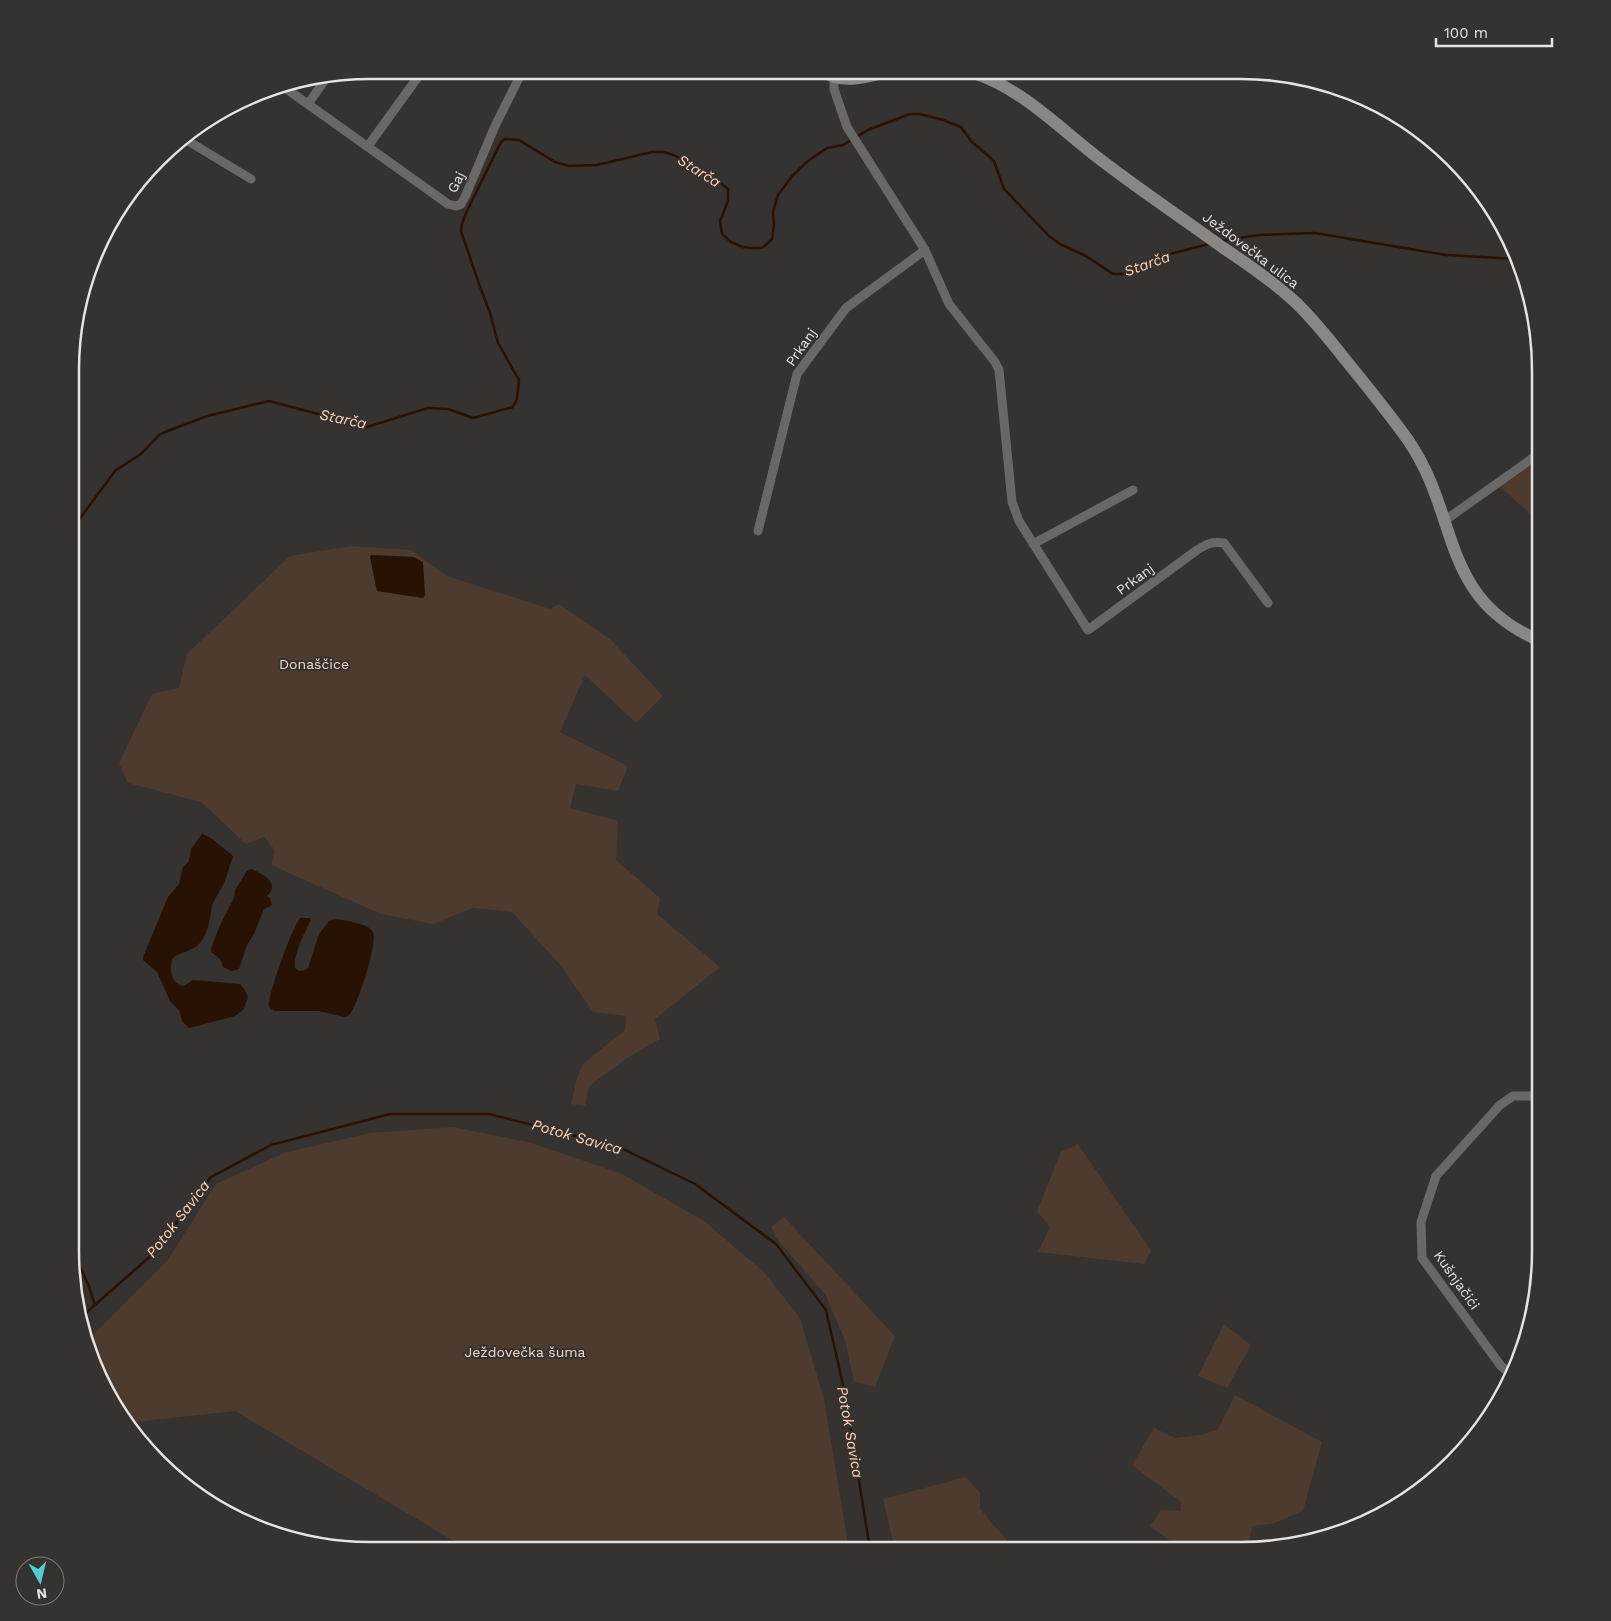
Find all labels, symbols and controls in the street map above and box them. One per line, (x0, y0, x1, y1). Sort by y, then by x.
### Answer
scale bar (1436, 15, 1552, 47)
text: 100 m (1444, 24, 1488, 42)
water label: Starča (674, 151, 724, 191)
street label: Gaj (444, 169, 468, 195)
street label: Ježdovečka ulica (1200, 209, 1302, 291)
water label: Starča (1122, 247, 1172, 281)
street label: Prkanj (782, 325, 820, 369)
water label: Starča (318, 405, 368, 433)
street label: Prkanj (1113, 560, 1157, 598)
park label: Donaščice (279, 656, 349, 672)
water label: Potok Savica (530, 1116, 624, 1158)
water label: Potok Savica (142, 1177, 214, 1261)
street label: Kušnjačići (1431, 1247, 1483, 1313)
park label: Ježdovečka šuma (464, 1344, 586, 1360)
water label: Potok Savica (833, 1385, 867, 1479)
north arrow (15, 1556, 65, 1606)
text: N (36, 1585, 48, 1603)

